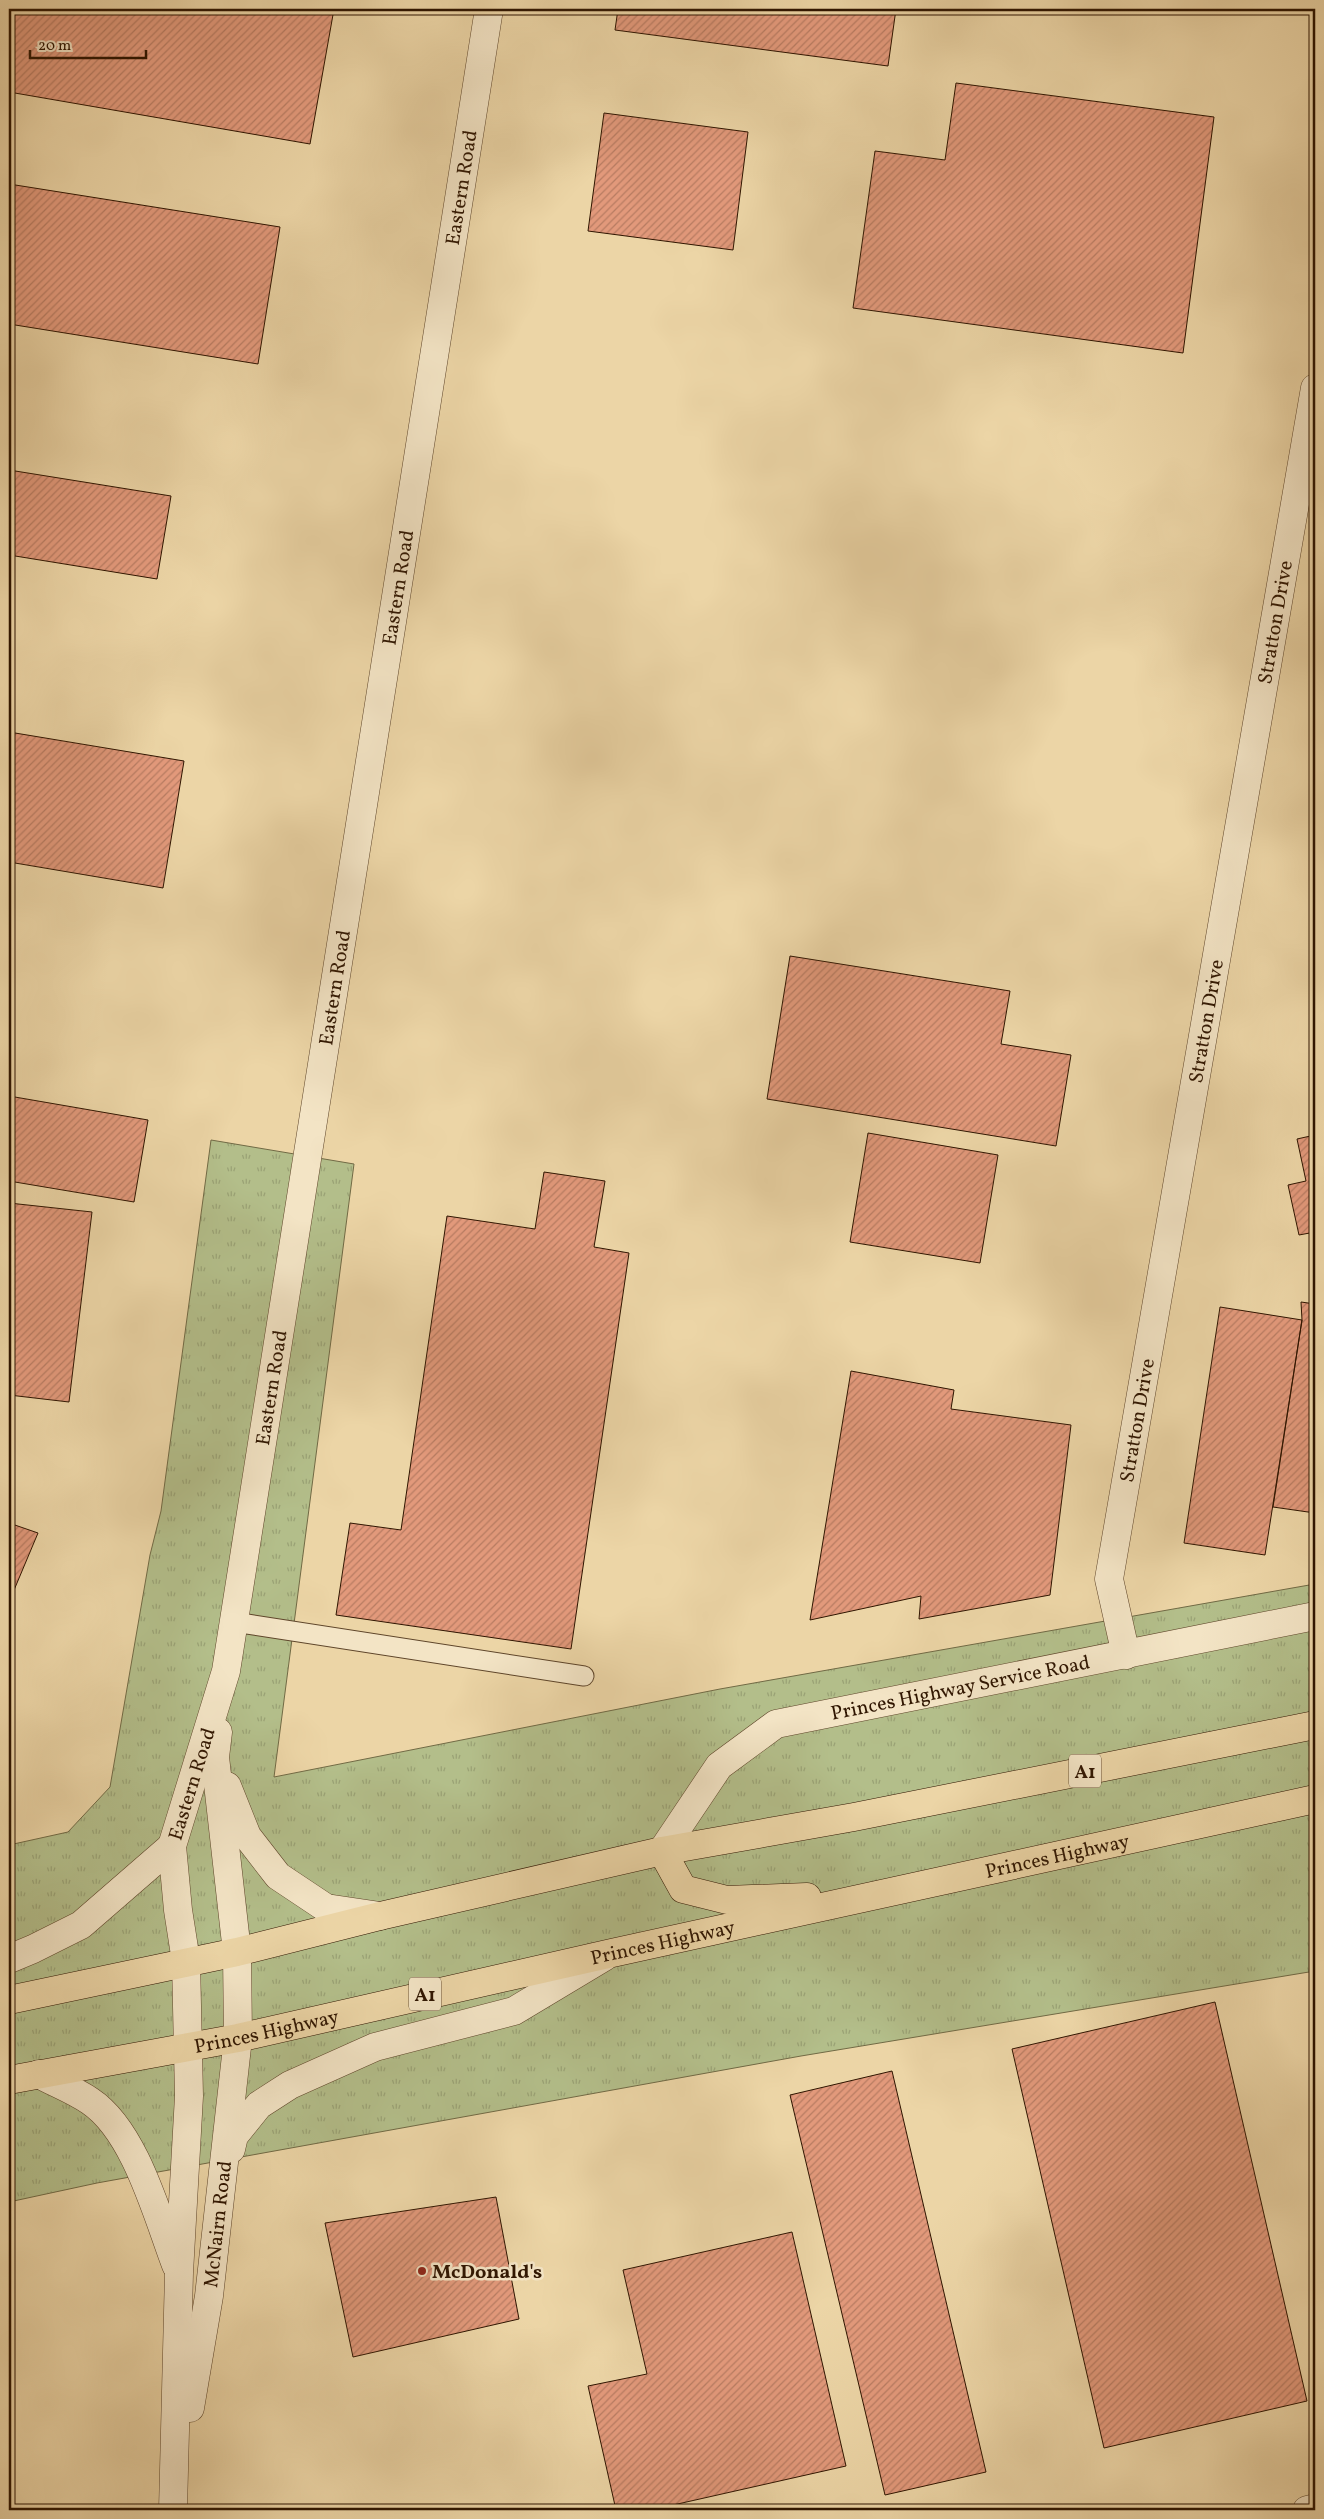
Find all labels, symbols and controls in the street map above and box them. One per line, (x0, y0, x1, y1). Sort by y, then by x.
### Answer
scale bar (30, 28, 146, 60)
text: 20 m (38, 36, 71, 57)
street label: Eastern Road (440, 128, 486, 247)
street label: Eastern Road (377, 528, 422, 648)
street label: Stratton Drive (1252, 558, 1301, 687)
street label: Eastern Road (313, 928, 359, 1048)
street label: Stratton Drive (1183, 957, 1232, 1086)
street label: Eastern Road (250, 1328, 296, 1448)
street label: Stratton Drive (1114, 1356, 1163, 1485)
street label: Princes Highway Service Road (829, 1649, 1093, 1729)
street label: Eastern Road (163, 1725, 224, 1844)
road number: A1 (1069, 1754, 1101, 1788)
street label: Princes Highway (983, 1828, 1133, 1887)
street label: Princes Highway (588, 1914, 738, 1973)
road number: A1 (409, 1978, 441, 2010)
street label: Princes Highway (192, 2003, 342, 2062)
street label: McNairn Road (198, 2159, 240, 2289)
place label: McDonald's (432, 2259, 542, 2287)
marker: McDonald's (416, 2265, 428, 2277)

